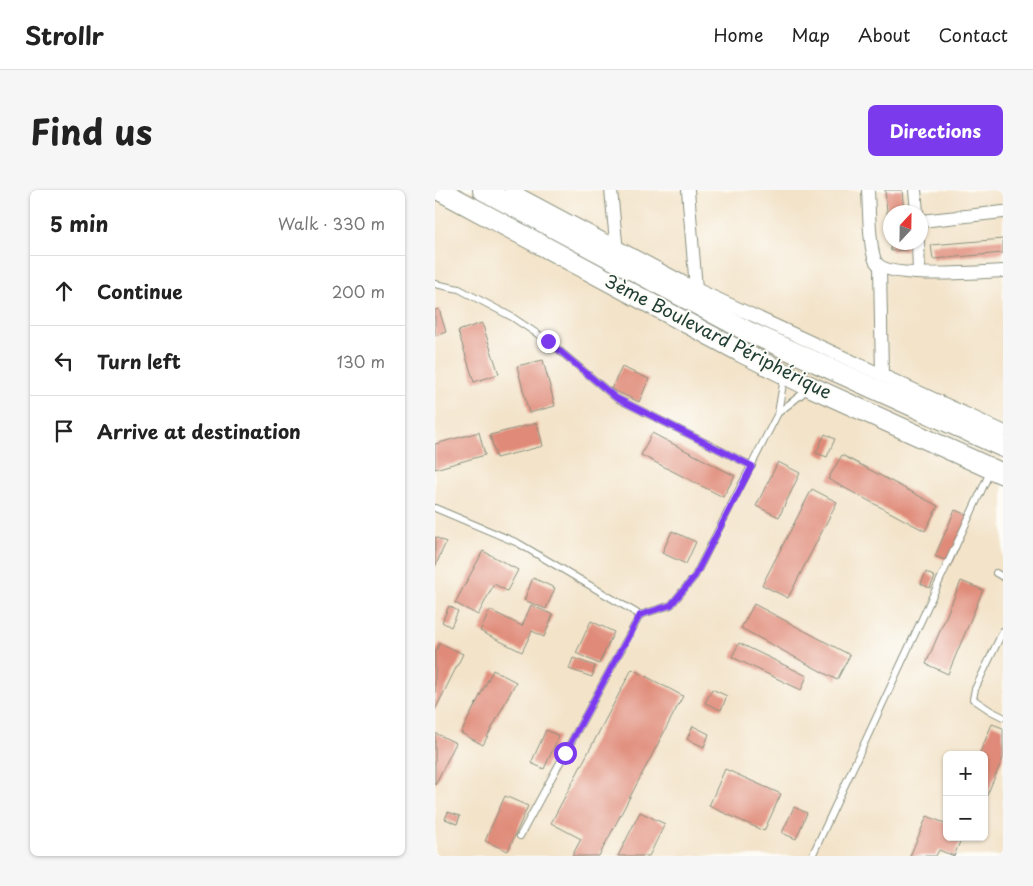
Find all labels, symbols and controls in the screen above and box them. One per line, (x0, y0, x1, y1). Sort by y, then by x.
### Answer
text: Strollr (25, 17, 104, 53)
text: Home (713, 21, 763, 48)
text: Map (791, 21, 830, 48)
text: About (858, 21, 910, 48)
text: Contact (938, 21, 1008, 48)
text: Find us (30, 104, 152, 157)
button: Directions (868, 105, 1003, 156)
north arrow (883, 205, 928, 250)
text: 5 min (50, 207, 108, 239)
text: Walk · 330 m (278, 211, 385, 235)
street label: 3ème Boulevard Périphérique (600, 266, 837, 405)
icon: ahead (50, 277, 78, 305)
text: Continue (97, 277, 183, 305)
text: 200 m (332, 279, 385, 303)
route end (537, 330, 560, 353)
icon: left (50, 347, 78, 375)
text: Turn left (97, 347, 181, 375)
text: 130 m (337, 349, 385, 373)
icon: arrive (50, 417, 78, 445)
text: Arrive at destination (97, 417, 301, 445)
route start (554, 742, 577, 765)
map controls (943, 751, 988, 841)
button: + (943, 751, 988, 796)
button: − (943, 796, 988, 841)

